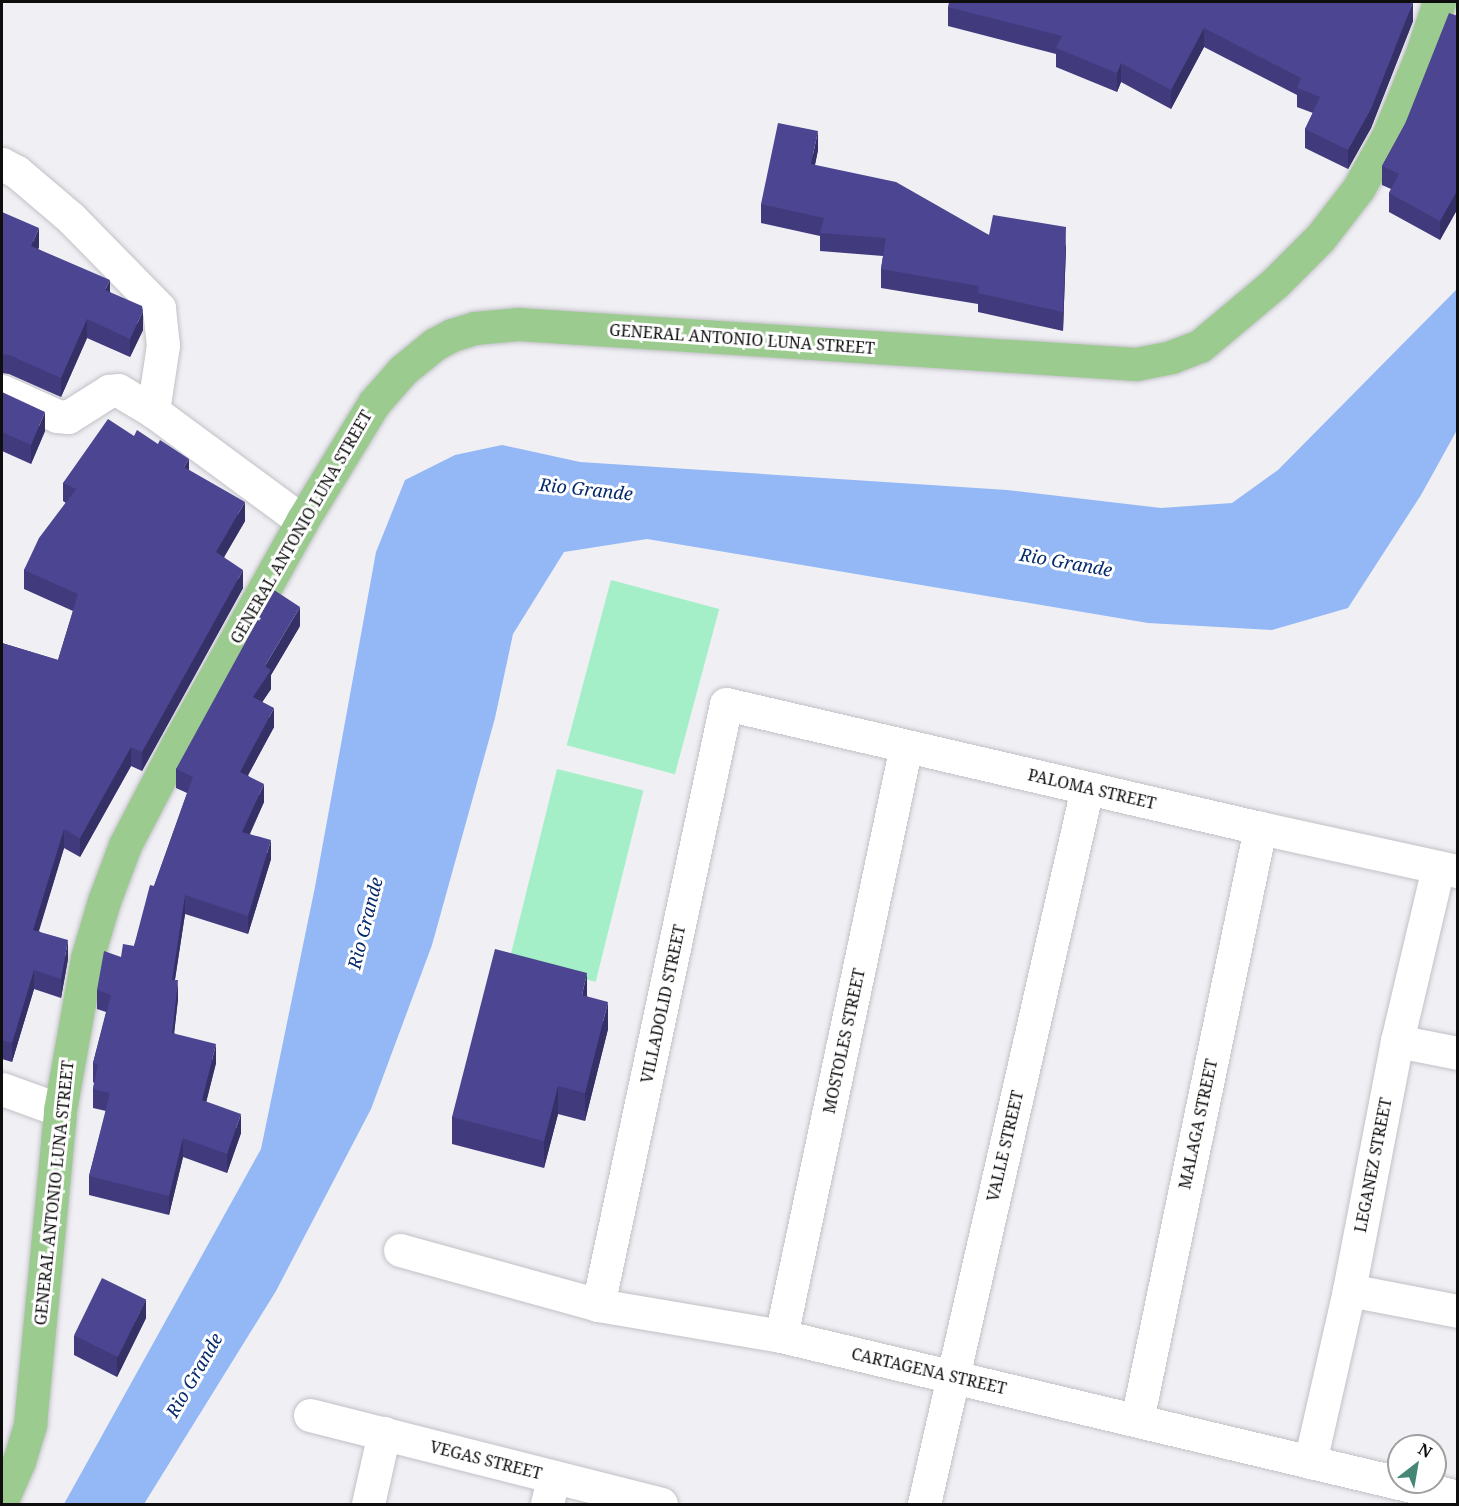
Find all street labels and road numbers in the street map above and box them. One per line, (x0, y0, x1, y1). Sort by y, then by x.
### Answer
street label: GENERAL ANTONIO LUNA STREET (609, 320, 875, 358)
street label: GENERAL ANTONIO LUNA STREET (226, 407, 376, 647)
street label: PALOMA STREET (1026, 765, 1158, 813)
street label: VILLADOLID STREET (637, 923, 689, 1085)
street label: MOSTOLES STREET (819, 967, 869, 1115)
street label: MALAGA STREET (1175, 1057, 1221, 1191)
street label: GENERAL ANTONIO LUNA STREET (31, 1060, 77, 1326)
street label: VALLE STREET (983, 1089, 1027, 1203)
street label: LEGANEZ STREET (1351, 1096, 1395, 1234)
street label: CARTAGENA STREET (850, 1344, 1008, 1398)
street label: VEGAS STREET (428, 1437, 544, 1483)

